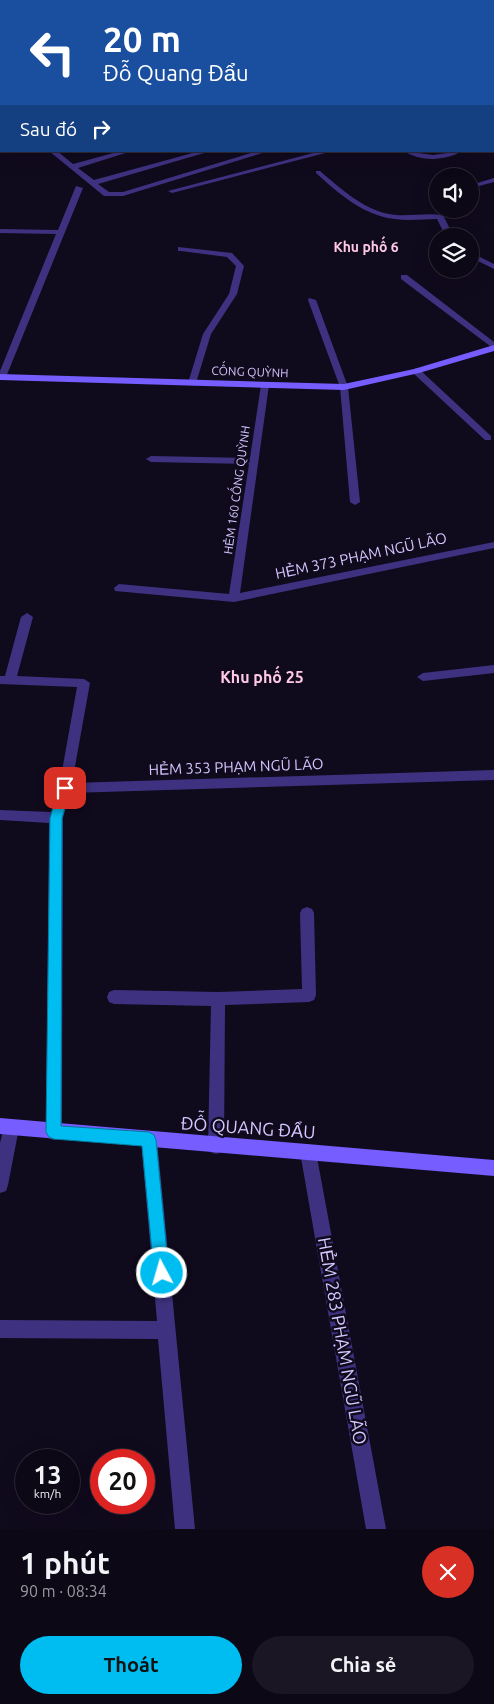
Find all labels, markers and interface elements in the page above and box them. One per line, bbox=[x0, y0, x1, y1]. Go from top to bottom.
text: 20 m bbox=[103, 19, 181, 59]
icon: left bbox=[20, 20, 85, 85]
text: Ðỗ Quang Ðẩu bbox=[103, 60, 249, 85]
icon: right bbox=[87, 115, 115, 143]
text: Sau đó bbox=[20, 118, 77, 140]
map controls bbox=[429, 168, 479, 278]
button: sound bbox=[429, 168, 479, 218]
button: layers bbox=[429, 228, 479, 278]
district label: Khu phố 6 bbox=[333, 236, 399, 255]
street label: CỐNG QUỲNH bbox=[211, 361, 289, 379]
street label: HẺM 160 CỐNG QUỲNH bbox=[218, 424, 252, 555]
street label: HẺM 373 PHẠM NGŨ LÃO bbox=[273, 528, 448, 582]
district label: Khu phố 25 bbox=[220, 665, 304, 686]
street label: HẺM 353 PHẠM NGŨ LÃO bbox=[148, 754, 324, 778]
pin bbox=[44, 767, 86, 809]
icon: arrive bbox=[51, 774, 79, 802]
street label: ÐỖ QUANG ÐẨU bbox=[180, 1107, 317, 1143]
street label: HẺM 283 PHẠM NGŨ LÃO bbox=[315, 1235, 372, 1446]
position arrow bbox=[135, 1246, 187, 1298]
speed limit sign: 20 bbox=[90, 1449, 155, 1514]
text: 13 bbox=[33, 1461, 62, 1489]
text: km/h bbox=[34, 1487, 61, 1500]
text: 1 phút bbox=[20, 1546, 110, 1580]
button: close bbox=[422, 1546, 474, 1598]
text: 90 m · 08:34 bbox=[20, 1582, 107, 1600]
button: Thoát bbox=[20, 1636, 242, 1694]
button: Chia sẻ bbox=[252, 1636, 474, 1694]

